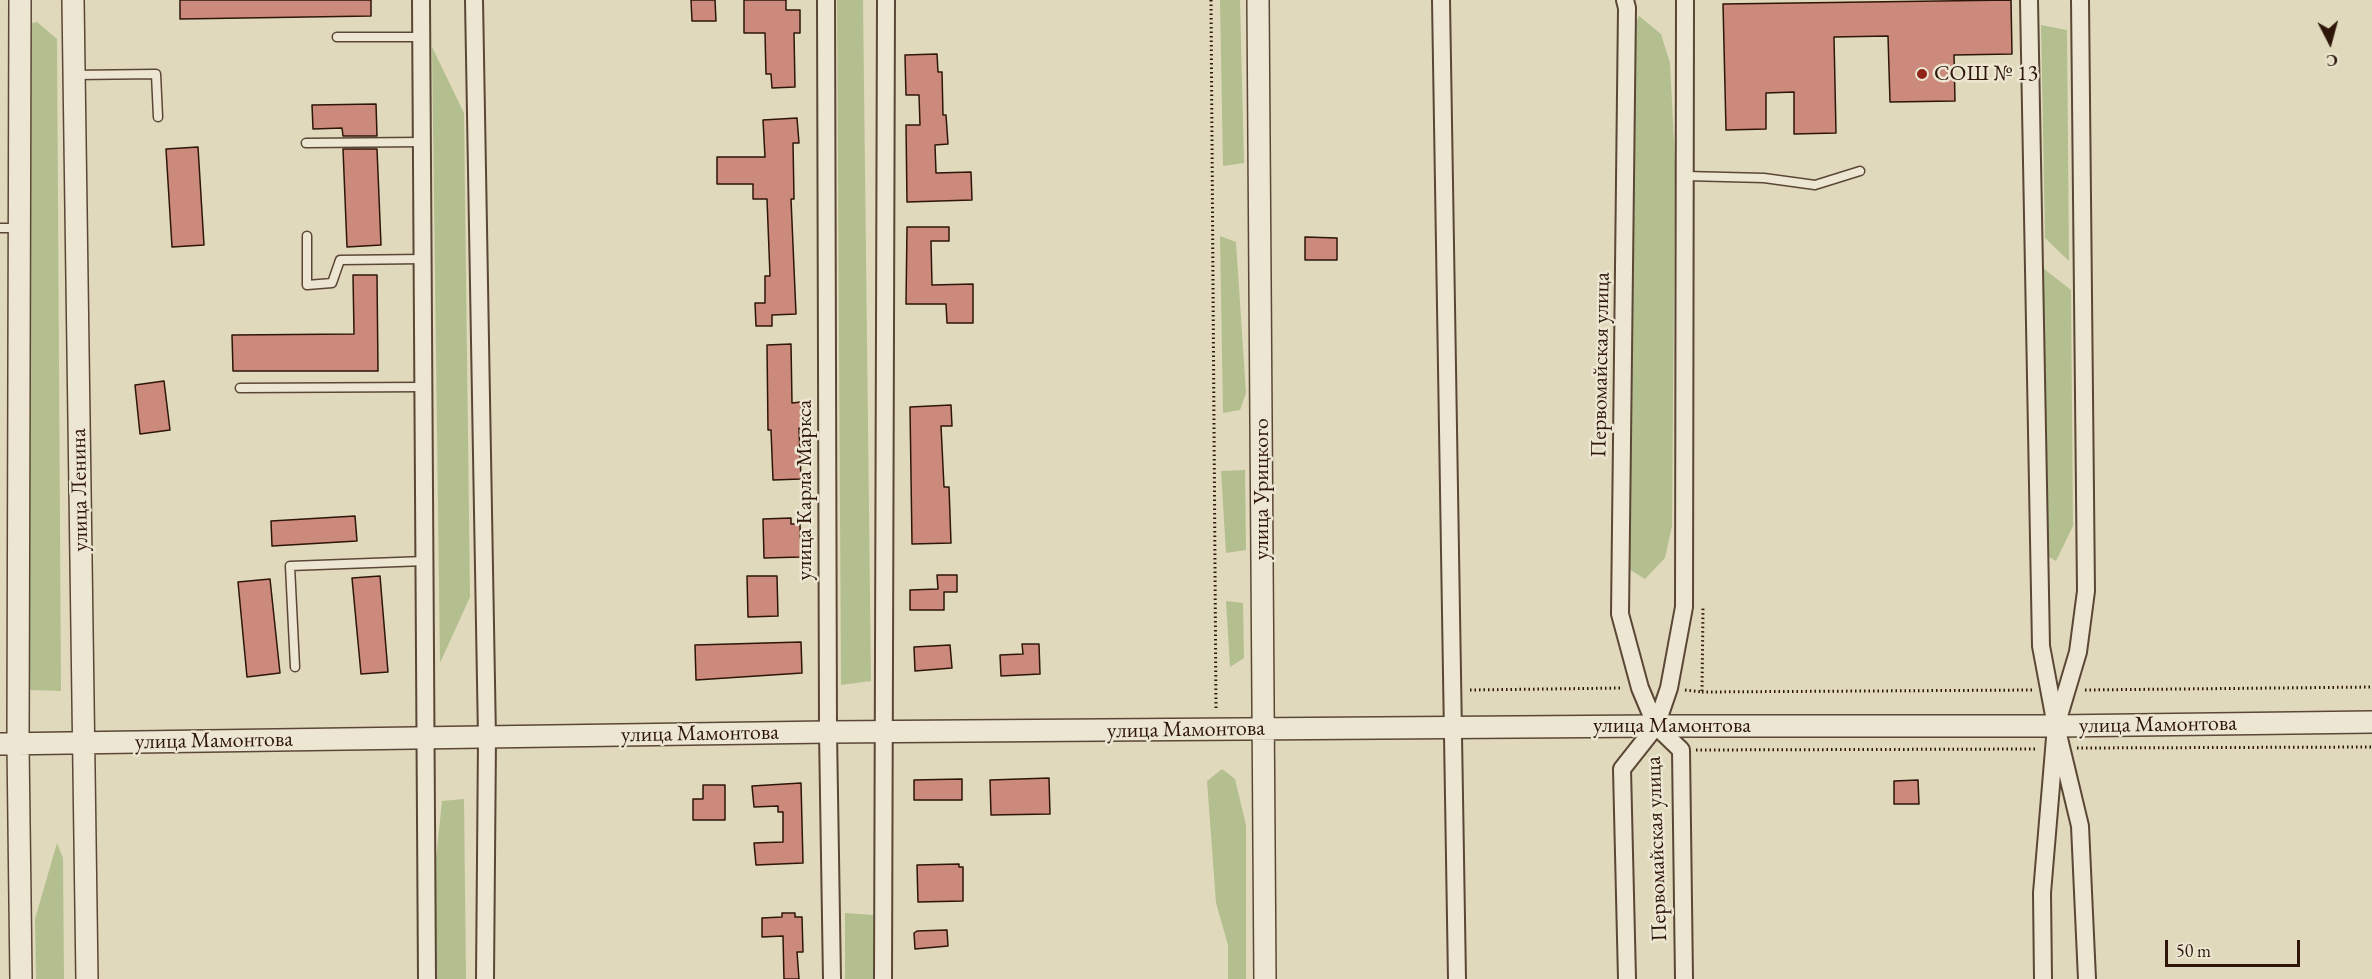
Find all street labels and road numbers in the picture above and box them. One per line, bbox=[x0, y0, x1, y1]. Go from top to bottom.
street label: Первомайская улица bbox=[1586, 272, 1616, 458]
street label: улица Карла Маркса bbox=[792, 400, 818, 580]
street label: улица Урицкого bbox=[1249, 418, 1275, 560]
street label: улица Ленина bbox=[66, 428, 94, 552]
street label: улица Мамонтова bbox=[2079, 710, 2237, 740]
street label: улица Мамонтова bbox=[1593, 713, 1751, 739]
street label: улица Мамонтова bbox=[1107, 715, 1265, 745]
street label: улица Мамонтова bbox=[621, 719, 779, 749]
street label: улица Мамонтова bbox=[135, 726, 293, 756]
street label: Первомайская улица bbox=[1641, 756, 1673, 942]

